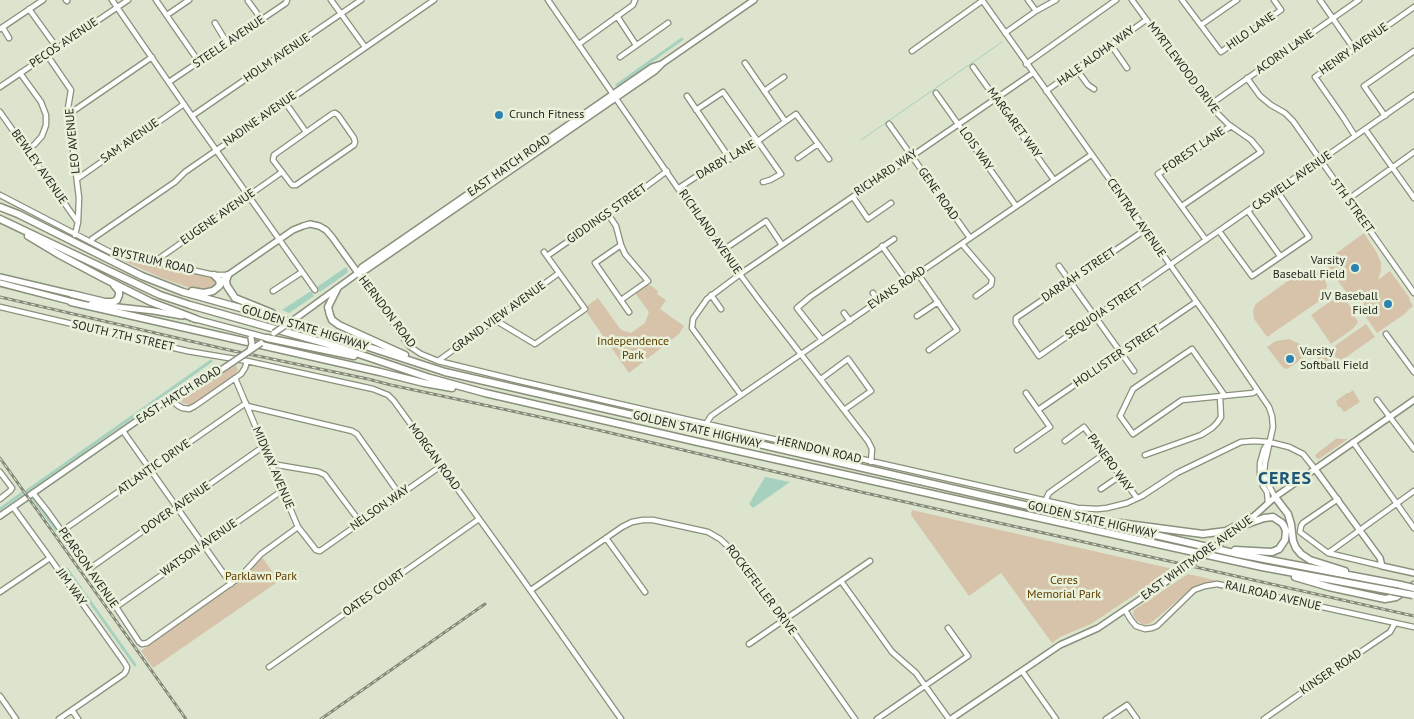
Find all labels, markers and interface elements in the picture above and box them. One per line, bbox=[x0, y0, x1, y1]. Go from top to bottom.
street label: HILO LANE bbox=[1224, 9, 1278, 53]
street label: STEELE AVENUE bbox=[190, 13, 268, 71]
street label: PECOS AVENUE bbox=[27, 15, 101, 71]
street label: MYRTLEWOOD DRIVE bbox=[1144, 19, 1222, 117]
street label: HENRY AVENUE bbox=[1317, 20, 1391, 78]
street label: HALE ALOHA WAY bbox=[1054, 23, 1138, 89]
street label: ACORN LANE bbox=[1253, 27, 1317, 77]
street label: HOLM AVENUE bbox=[241, 30, 313, 86]
street label: MARGARET WAY bbox=[984, 85, 1044, 161]
street label: NADINE AVENUE bbox=[221, 88, 299, 150]
street label: LEO AVENUE bbox=[62, 107, 84, 175]
place label: Crunch Fitness bbox=[509, 108, 584, 122]
marker: Crunch Fitness bbox=[493, 109, 505, 121]
street label: SAM AVENUE bbox=[98, 116, 162, 166]
street label: FOREST LANE bbox=[1160, 124, 1228, 176]
street label: LOIS WAY bbox=[956, 125, 996, 173]
street label: BEWLEY AVENUE bbox=[8, 127, 70, 207]
street label: EAST HATCH ROAD bbox=[465, 132, 553, 200]
street label: DARBY LANE bbox=[694, 137, 758, 183]
street label: RICHARD WAY bbox=[852, 147, 920, 199]
street label: CASWELL AVENUE bbox=[1249, 148, 1335, 214]
street label: GENE ROAD bbox=[915, 165, 961, 223]
street label: CENTRAL AVENUE bbox=[1103, 176, 1169, 260]
street label: 5TH STREET bbox=[1327, 176, 1377, 236]
street label: GIDDINGS STREET bbox=[564, 181, 650, 247]
street label: EUGENE AVENUE bbox=[178, 186, 258, 248]
street label: RICHLAND AVENUE bbox=[675, 187, 745, 277]
street label: BYSTRUM ROAD bbox=[111, 245, 195, 277]
street label: DARRAH STREET bbox=[1039, 245, 1119, 305]
place label: Varsity Baseball Field bbox=[1273, 254, 1345, 282]
marker: Varsity Baseball Field bbox=[1349, 262, 1361, 274]
street label: EVANS ROAD bbox=[865, 263, 929, 313]
street label: HERNDON ROAD bbox=[355, 273, 419, 351]
street label: GRAND VIEW AVENUE bbox=[449, 278, 549, 356]
street label: SEQUOIA STREET bbox=[1062, 280, 1146, 342]
place label: JV Baseball Field bbox=[1321, 290, 1378, 318]
marker: JV Baseball Field bbox=[1382, 298, 1394, 310]
street label: GOLDEN STATE HIGHWAY bbox=[240, 302, 370, 354]
street label: SOUTH 7TH STREET bbox=[70, 317, 176, 355]
street label: HOLLISTER STREET bbox=[1071, 322, 1163, 390]
park label: Independence Park bbox=[597, 335, 669, 363]
place label: Varsity Softball Field bbox=[1300, 345, 1368, 373]
marker: Varsity Softball Field bbox=[1284, 353, 1296, 365]
street label: EAST HATCH ROAD bbox=[134, 363, 224, 427]
street label: GOLDEN STATE HIGHWAY bbox=[631, 408, 763, 452]
street label: MORGAN ROAD bbox=[405, 421, 463, 493]
street label: MIDWAY AVENUE bbox=[249, 425, 297, 511]
street label: PANERO WAY bbox=[1084, 431, 1136, 495]
street label: HERNDON ROAD bbox=[775, 433, 863, 467]
street label: ATLANTIC DRIVE bbox=[115, 436, 193, 498]
district label: CERES bbox=[1257, 468, 1313, 490]
street label: DOVER AVENUE bbox=[139, 479, 213, 537]
street label: NELSON WAY bbox=[348, 482, 412, 534]
street label: GOLDEN STATE HIGHWAY bbox=[1026, 498, 1158, 542]
street label: EAST WHITMORE AVENUE bbox=[1138, 513, 1256, 603]
street label: WATSON AVENUE bbox=[158, 516, 240, 580]
street label: PEARSON AVENUE bbox=[55, 525, 121, 611]
street label: ROCKEFELLER DRIVE bbox=[722, 542, 800, 638]
street label: JIM WAY bbox=[53, 566, 89, 608]
street label: OATES COURT bbox=[340, 566, 408, 620]
park label: Parklawn Park bbox=[225, 570, 297, 584]
park label: Ceres Memorial Park bbox=[1027, 574, 1101, 602]
street label: RAILROAD AVENUE bbox=[1224, 578, 1322, 614]
street label: KINSER ROAD bbox=[1297, 646, 1365, 698]

